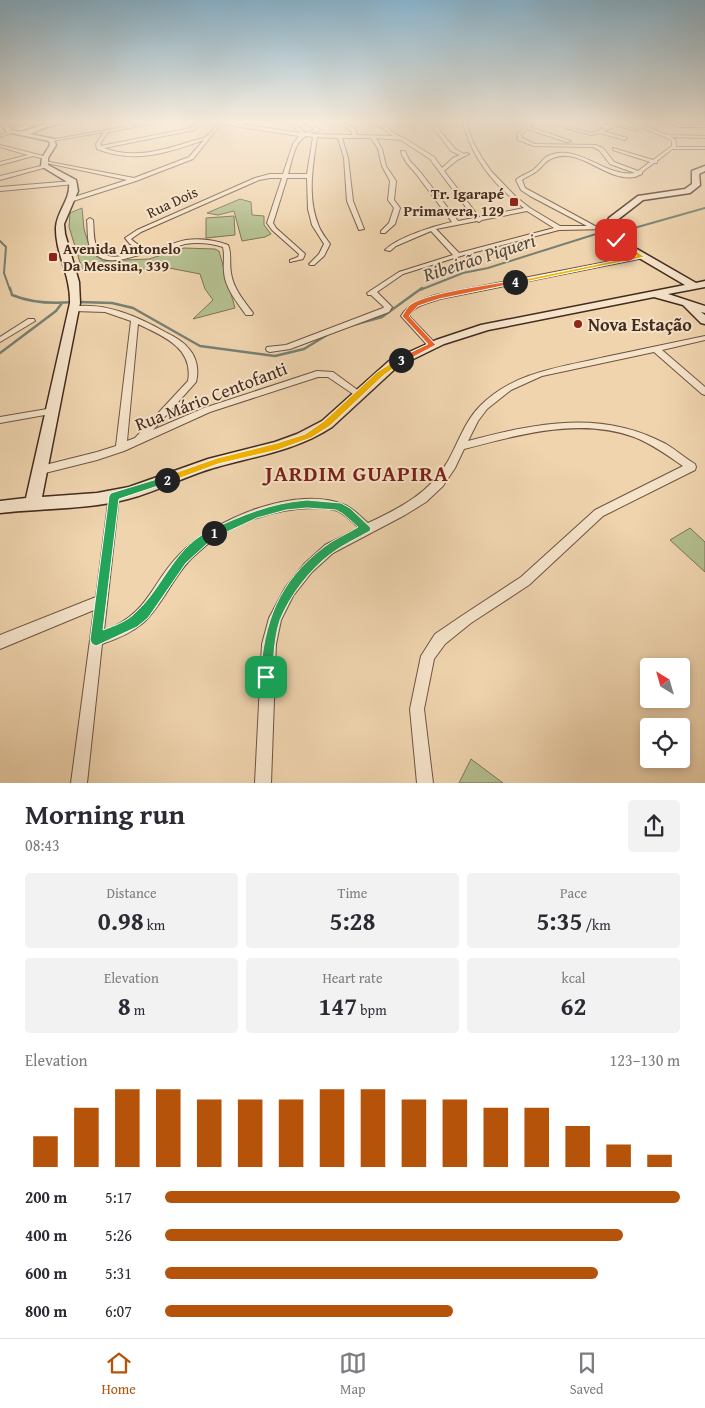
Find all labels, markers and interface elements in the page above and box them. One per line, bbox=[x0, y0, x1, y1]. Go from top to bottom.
street label: Rua Dois bbox=[143, 181, 201, 223]
place label: Tr. Igarapé Primavera, 129 bbox=[403, 183, 504, 221]
marker: Tr. Igarapé Primavera, 129 bbox=[508, 196, 520, 208]
pin bbox=[595, 219, 637, 261]
water label: Ribeirão Piqueri bbox=[418, 226, 539, 289]
icon: check bbox=[602, 226, 630, 254]
place label: Avenida Antonelo Da Messina, 339 bbox=[63, 238, 181, 276]
marker: Avenida Antonelo Da Messina, 339 bbox=[47, 251, 59, 263]
pin: 4 bbox=[502, 270, 528, 294]
text: 4 bbox=[512, 272, 519, 292]
place label: Nova Estação bbox=[588, 311, 692, 338]
marker: Nova Estação bbox=[572, 318, 584, 330]
pin: 3 bbox=[388, 348, 414, 372]
text: 3 bbox=[398, 350, 405, 370]
street label: Rua Mário Centofanti bbox=[131, 355, 291, 437]
district label: JARDIM GUAPIRA bbox=[261, 457, 449, 489]
pin: 2 bbox=[154, 468, 180, 492]
text: 2 bbox=[164, 470, 171, 490]
pin: 1 bbox=[202, 520, 226, 546]
text: 1 bbox=[211, 523, 218, 543]
pin bbox=[245, 656, 287, 698]
north arrow bbox=[640, 658, 690, 708]
map controls bbox=[640, 658, 690, 768]
icon: arrive bbox=[252, 663, 280, 691]
button: locate bbox=[640, 718, 690, 768]
text: Morning run bbox=[25, 793, 185, 834]
button: share bbox=[628, 800, 680, 852]
text: 08:43 bbox=[25, 833, 60, 857]
text: Distance bbox=[106, 883, 157, 903]
text: Time bbox=[338, 883, 367, 903]
text: Pace bbox=[560, 883, 587, 903]
text: 0.98 bbox=[98, 903, 144, 939]
text: 5:28 bbox=[330, 903, 375, 939]
text: 5:35 bbox=[536, 903, 582, 939]
text: km bbox=[144, 915, 165, 935]
text: /km bbox=[582, 915, 611, 935]
text: Elevation bbox=[104, 968, 159, 988]
text: Heart rate bbox=[322, 968, 383, 988]
text: kcal bbox=[562, 968, 585, 988]
text: 8 bbox=[118, 988, 131, 1024]
text: 147 bbox=[318, 988, 357, 1024]
text: 62 bbox=[561, 988, 586, 1024]
text: m bbox=[131, 1000, 145, 1020]
text: bpm bbox=[357, 1000, 387, 1020]
text: Elevation bbox=[25, 1048, 88, 1072]
text: 123–130 m bbox=[610, 1048, 680, 1072]
text: 200 m bbox=[25, 1185, 67, 1209]
text: 5:17 bbox=[105, 1185, 132, 1209]
text: 400 m bbox=[25, 1223, 67, 1247]
text: 5:26 bbox=[105, 1223, 132, 1247]
text: 600 m bbox=[25, 1261, 67, 1285]
text: 5:31 bbox=[105, 1261, 132, 1285]
text: 800 m bbox=[25, 1299, 67, 1323]
text: 6:07 bbox=[105, 1299, 132, 1323]
tab: Home bbox=[101, 1349, 136, 1399]
tab: Map bbox=[339, 1349, 367, 1399]
tab: Saved bbox=[570, 1349, 604, 1399]

